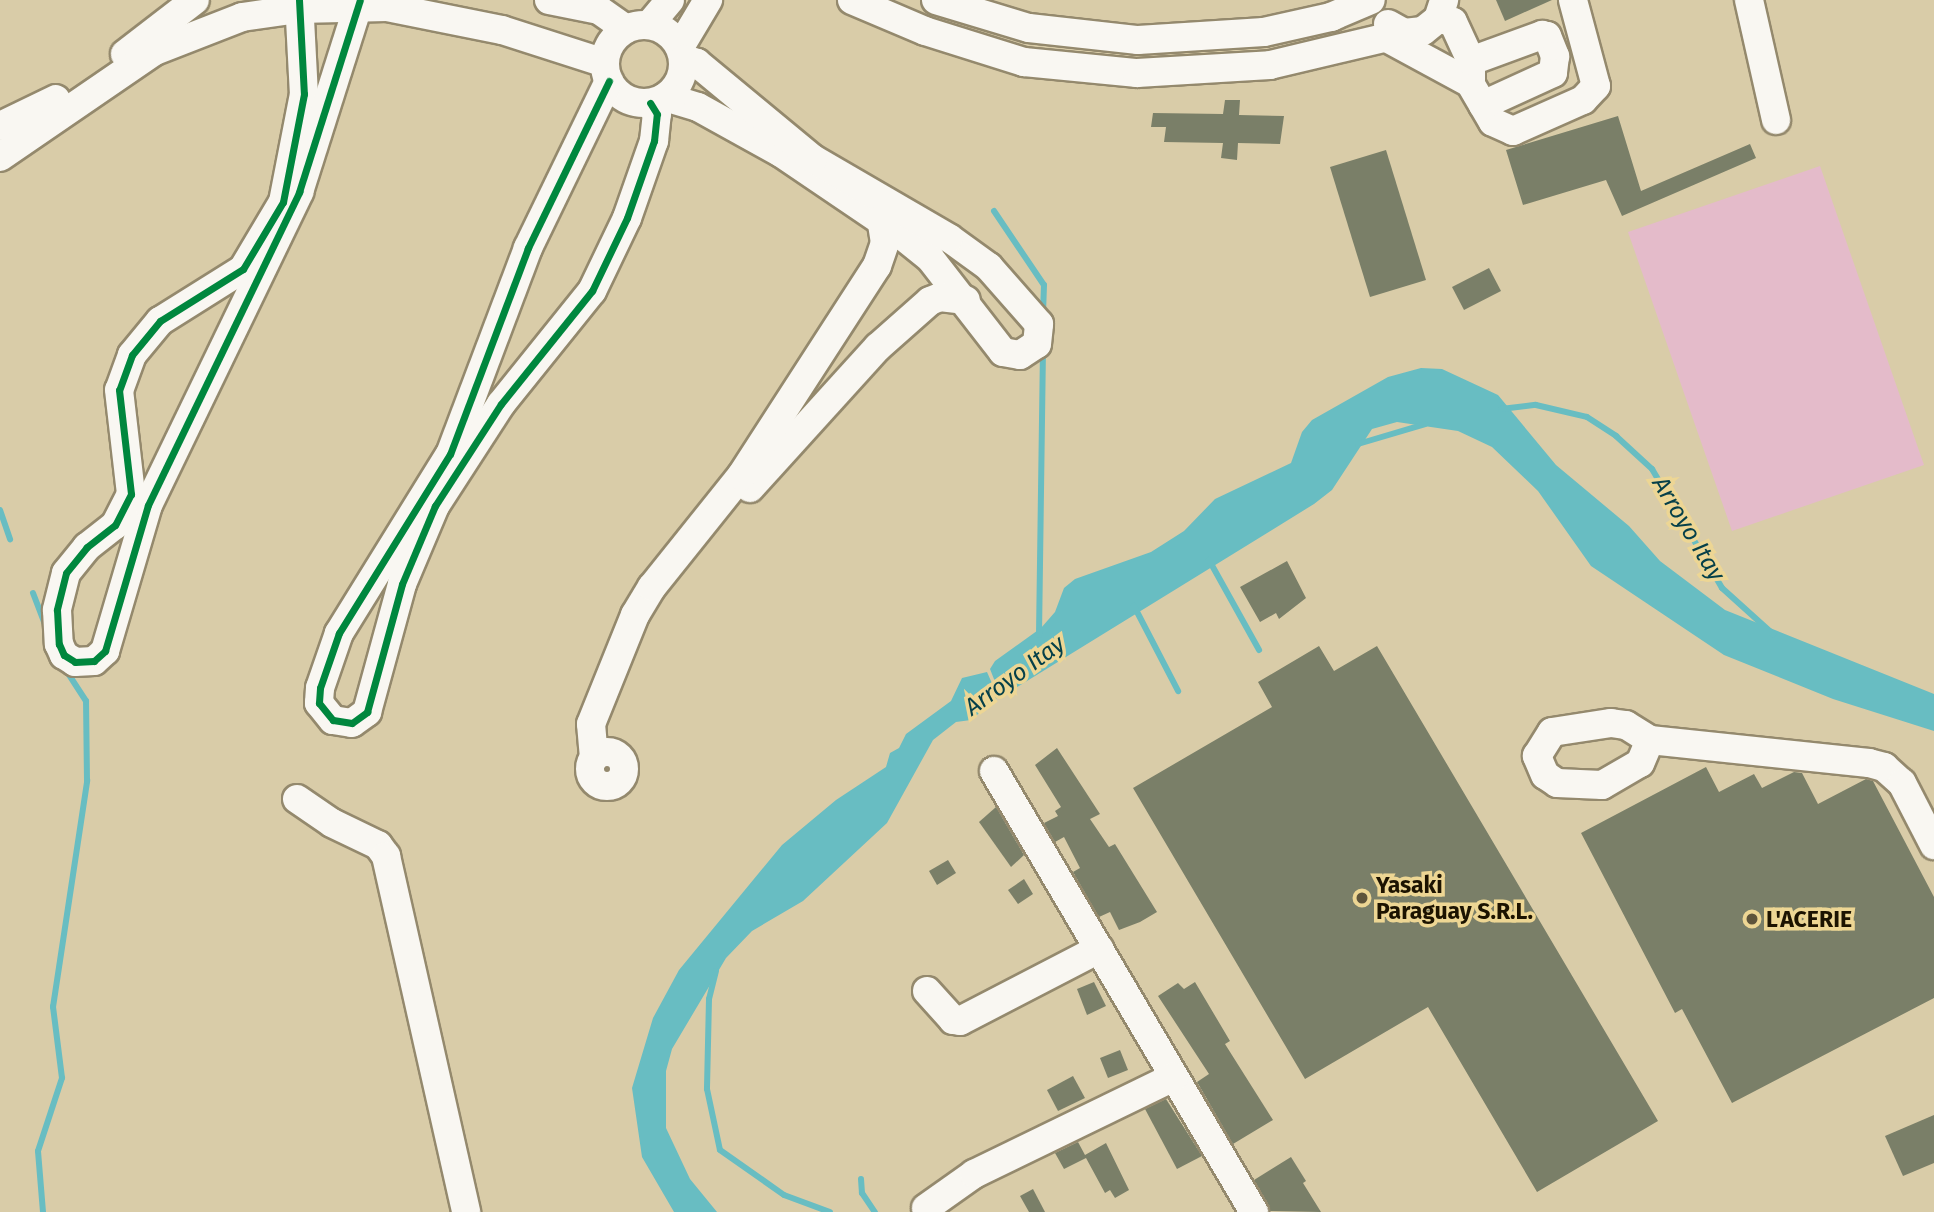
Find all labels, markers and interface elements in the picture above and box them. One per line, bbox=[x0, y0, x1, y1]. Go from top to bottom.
water label: Arroyo Itay bbox=[1646, 472, 1730, 586]
water label: Arroyo Itay bbox=[959, 630, 1071, 722]
place label: Yasaki Paraguay S.R.L. bbox=[1376, 871, 1533, 925]
marker: Yasaki Paraguay S.R.L. bbox=[1354, 890, 1370, 906]
place label: L'ACERIE bbox=[1766, 905, 1852, 933]
marker: L'ACERIE bbox=[1744, 911, 1760, 927]

